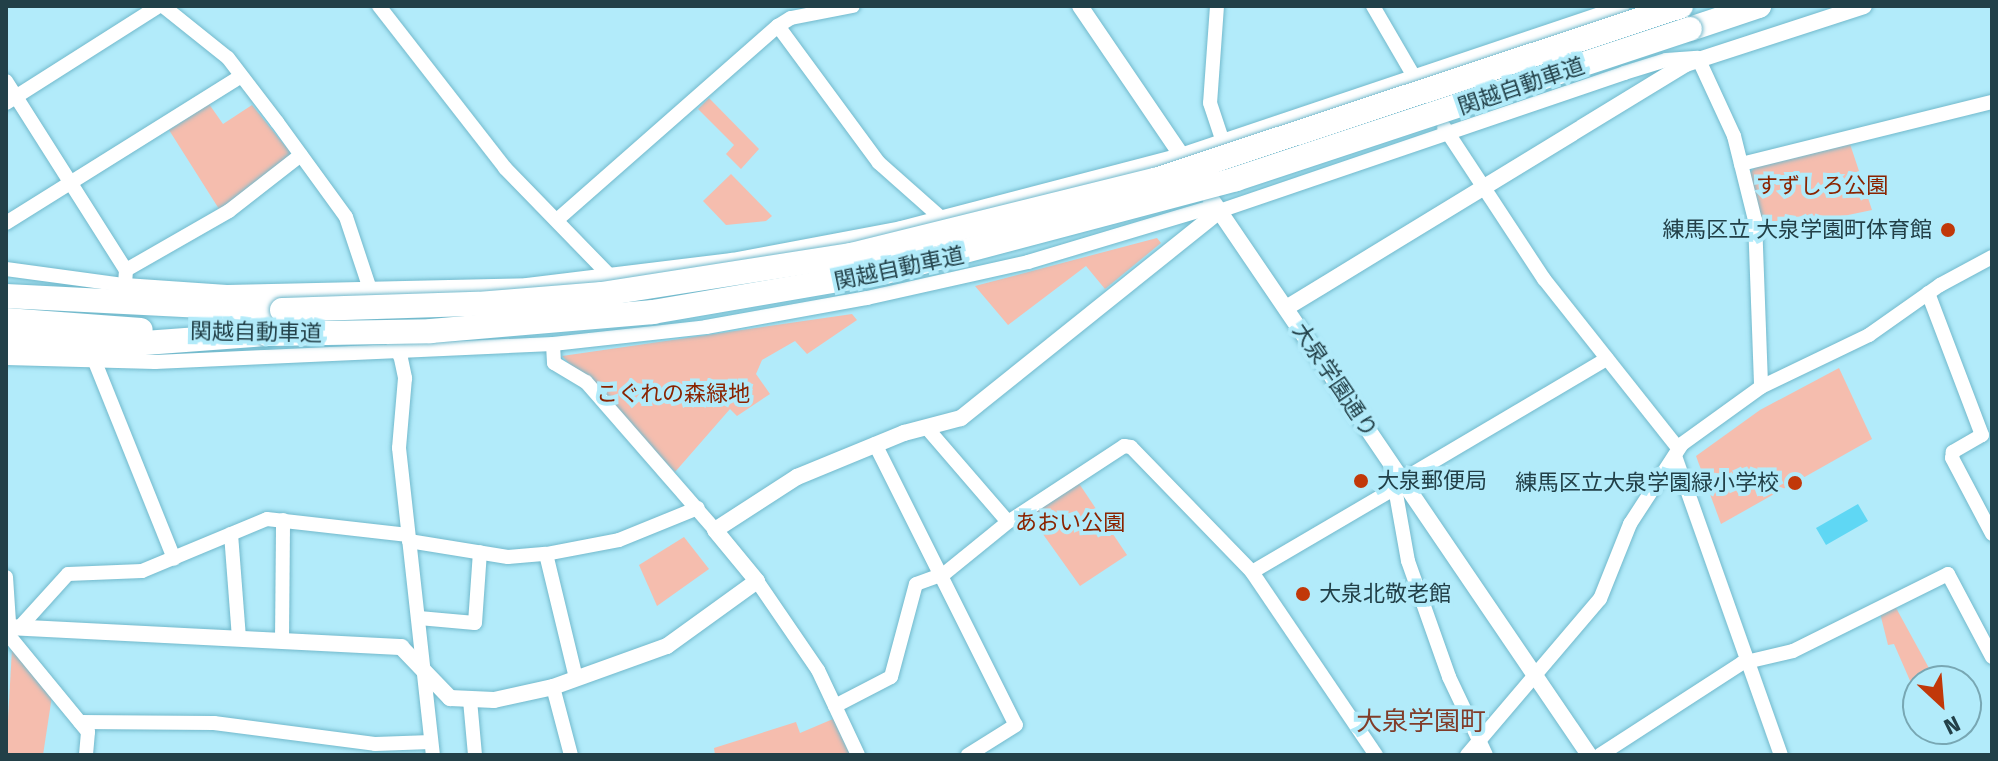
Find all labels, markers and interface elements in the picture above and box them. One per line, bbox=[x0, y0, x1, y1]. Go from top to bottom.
street label: 関越自動車道 bbox=[1454, 52, 1588, 120]
park label: すずしろ公園 bbox=[1756, 173, 1888, 199]
place label: 練馬区立 大泉学園町体育館 bbox=[1662, 217, 1932, 243]
marker: 練馬区立 大泉学園町体育館 bbox=[1939, 221, 1957, 239]
street label: 関越自動車道 bbox=[832, 241, 966, 295]
street label: 関越自動車道 bbox=[190, 318, 322, 346]
street label: 大泉学園通り bbox=[1287, 318, 1383, 442]
park label: こぐれの森緑地 bbox=[596, 381, 750, 407]
place label: 大泉郵便局 bbox=[1377, 468, 1487, 494]
place label: 練馬区立大泉学園緑小学校 bbox=[1515, 470, 1779, 496]
marker: 大泉郵便局 bbox=[1352, 472, 1370, 490]
marker: 練馬区立大泉学園緑小学校 bbox=[1786, 474, 1804, 492]
park label: あおい公園 bbox=[1015, 510, 1125, 536]
place label: 大泉北敬老館 bbox=[1319, 581, 1451, 607]
marker: 大泉北敬老館 bbox=[1294, 585, 1312, 603]
north arrow bbox=[1902, 665, 1982, 745]
district label: 大泉学園町 bbox=[1356, 706, 1486, 738]
text: N bbox=[1939, 710, 1964, 741]

